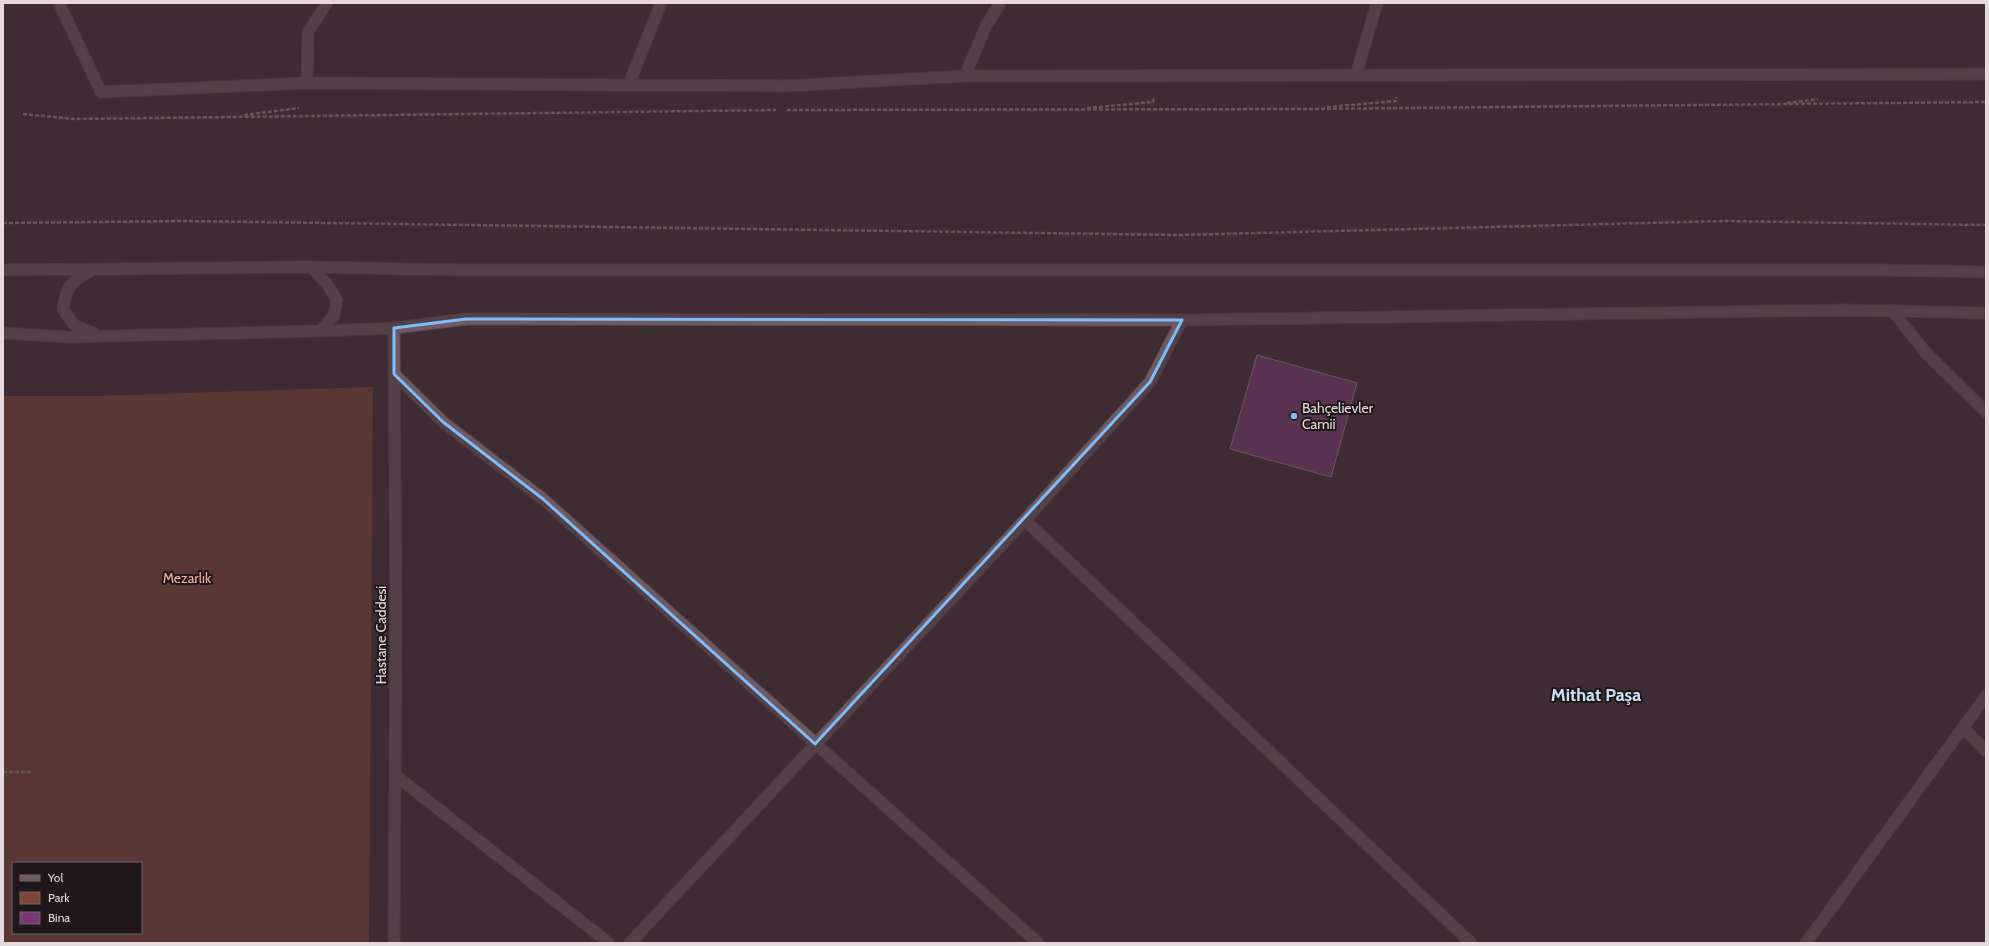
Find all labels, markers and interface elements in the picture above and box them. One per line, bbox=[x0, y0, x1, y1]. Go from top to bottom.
place label: Bahçelievler Camii bbox=[1302, 399, 1374, 433]
marker: Bahçelievler Camii bbox=[1289, 411, 1299, 421]
park label: Mezarlık bbox=[163, 569, 212, 587]
street label: Hastane Caddesi bbox=[372, 586, 390, 684]
district label: Mithat Paşa bbox=[1551, 684, 1641, 706]
legend bbox=[12, 862, 142, 934]
text: Yol bbox=[47, 870, 63, 885]
text: Park bbox=[48, 890, 70, 905]
text: Bina bbox=[48, 910, 70, 925]

